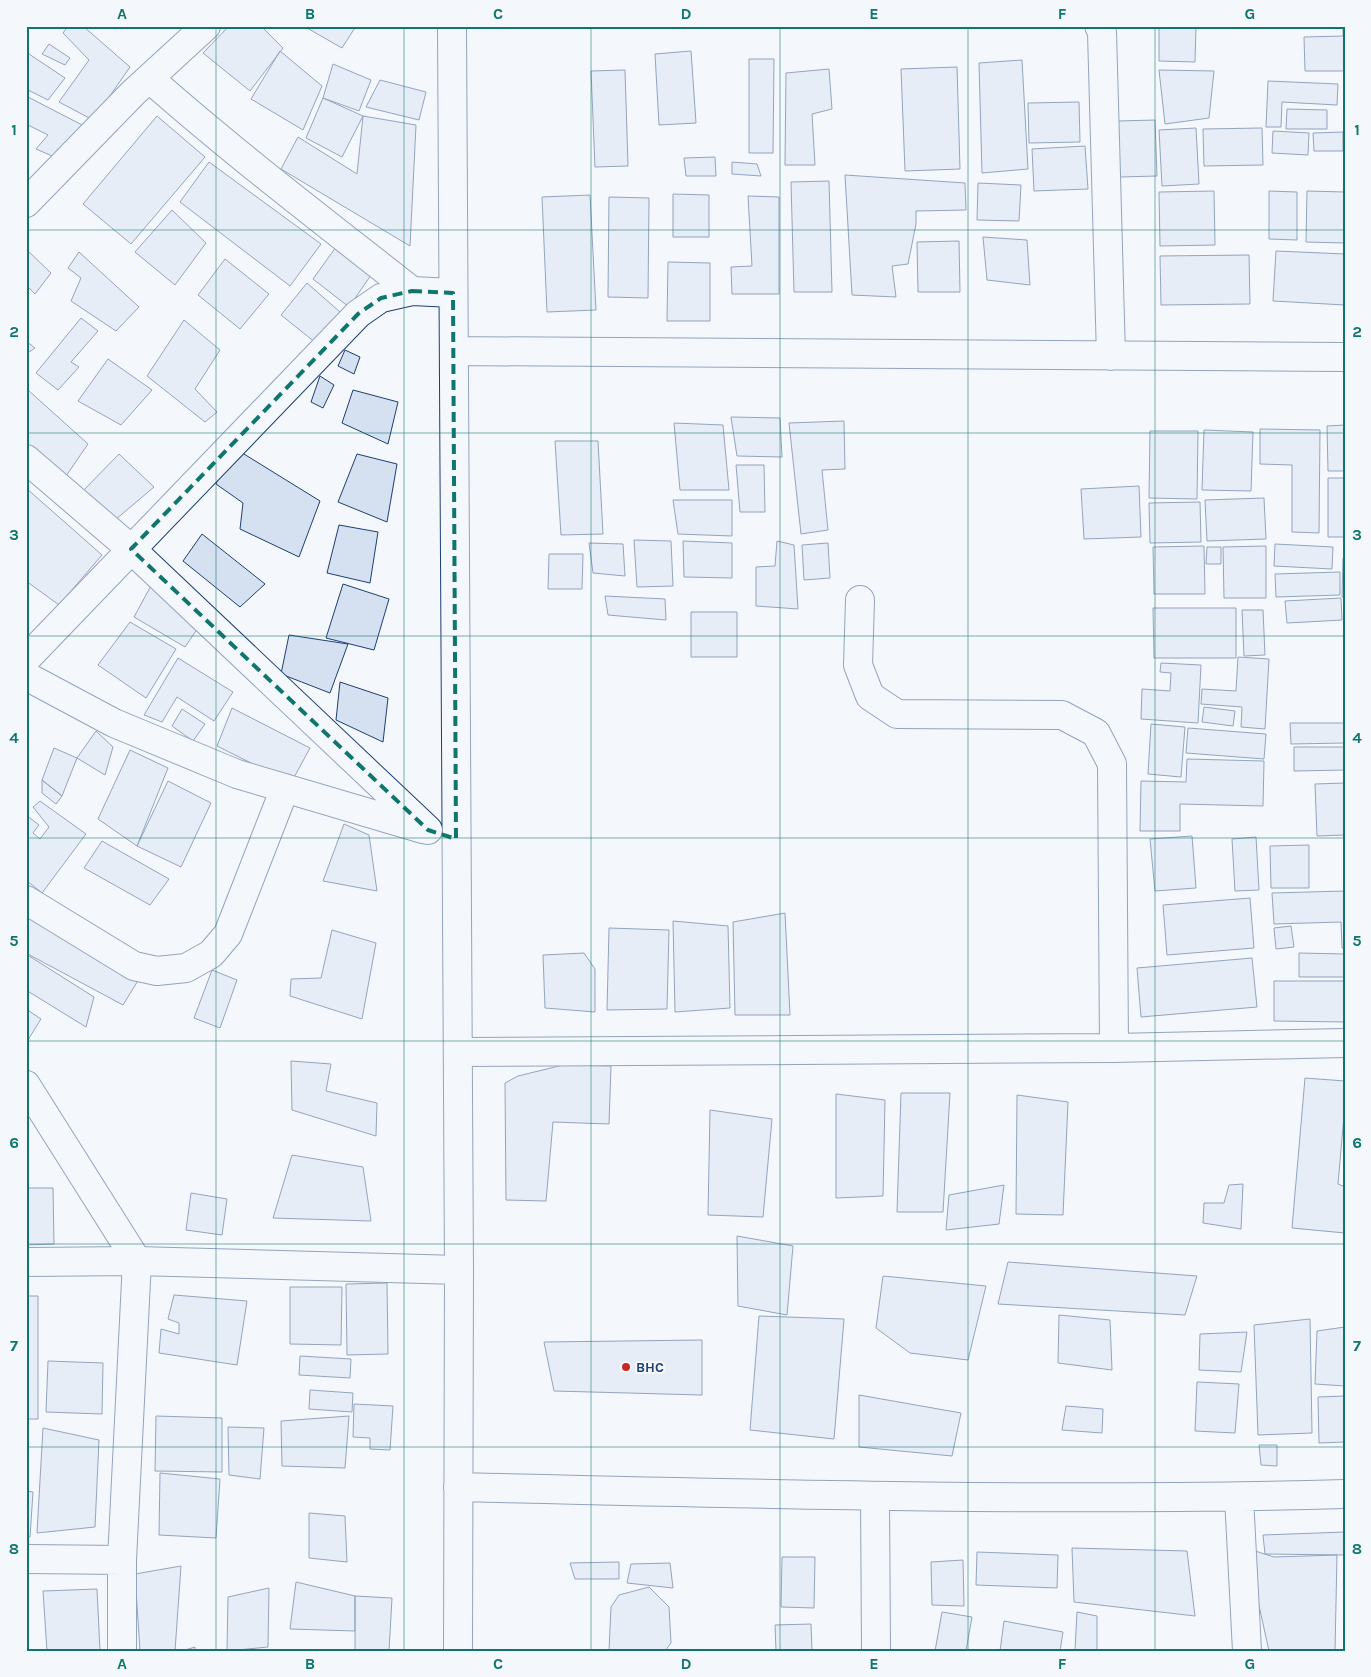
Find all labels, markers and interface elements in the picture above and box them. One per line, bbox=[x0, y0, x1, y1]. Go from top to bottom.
text: A bbox=[117, 4, 127, 23]
text: B bbox=[305, 4, 315, 23]
text: C bbox=[493, 4, 503, 23]
text: D bbox=[681, 4, 692, 23]
text: E bbox=[869, 4, 879, 23]
text: F bbox=[1058, 4, 1067, 23]
text: G bbox=[1245, 4, 1255, 23]
text: 1 bbox=[11, 120, 17, 139]
text: 1 bbox=[1354, 120, 1360, 139]
text: 2 bbox=[9, 322, 19, 341]
text: 2 bbox=[1352, 322, 1362, 341]
text: 3 bbox=[9, 525, 19, 544]
text: 3 bbox=[1352, 525, 1362, 544]
text: 4 bbox=[9, 728, 19, 747]
text: 4 bbox=[1352, 728, 1362, 747]
text: 5 bbox=[9, 931, 19, 950]
text: 5 bbox=[1352, 931, 1362, 950]
text: 6 bbox=[9, 1133, 19, 1152]
text: 6 bbox=[1352, 1133, 1362, 1152]
text: 7 bbox=[10, 1336, 18, 1355]
text: 7 bbox=[1353, 1336, 1361, 1355]
place label: BHC bbox=[636, 1359, 664, 1376]
marker: BHC bbox=[620, 1361, 632, 1373]
text: 8 bbox=[9, 1539, 19, 1558]
text: 8 bbox=[1352, 1539, 1362, 1558]
text: A bbox=[117, 1654, 127, 1673]
text: B bbox=[305, 1654, 315, 1673]
text: C bbox=[493, 1654, 503, 1673]
text: D bbox=[681, 1654, 692, 1673]
text: E bbox=[869, 1654, 879, 1673]
text: F bbox=[1058, 1654, 1067, 1673]
text: G bbox=[1245, 1654, 1255, 1673]

